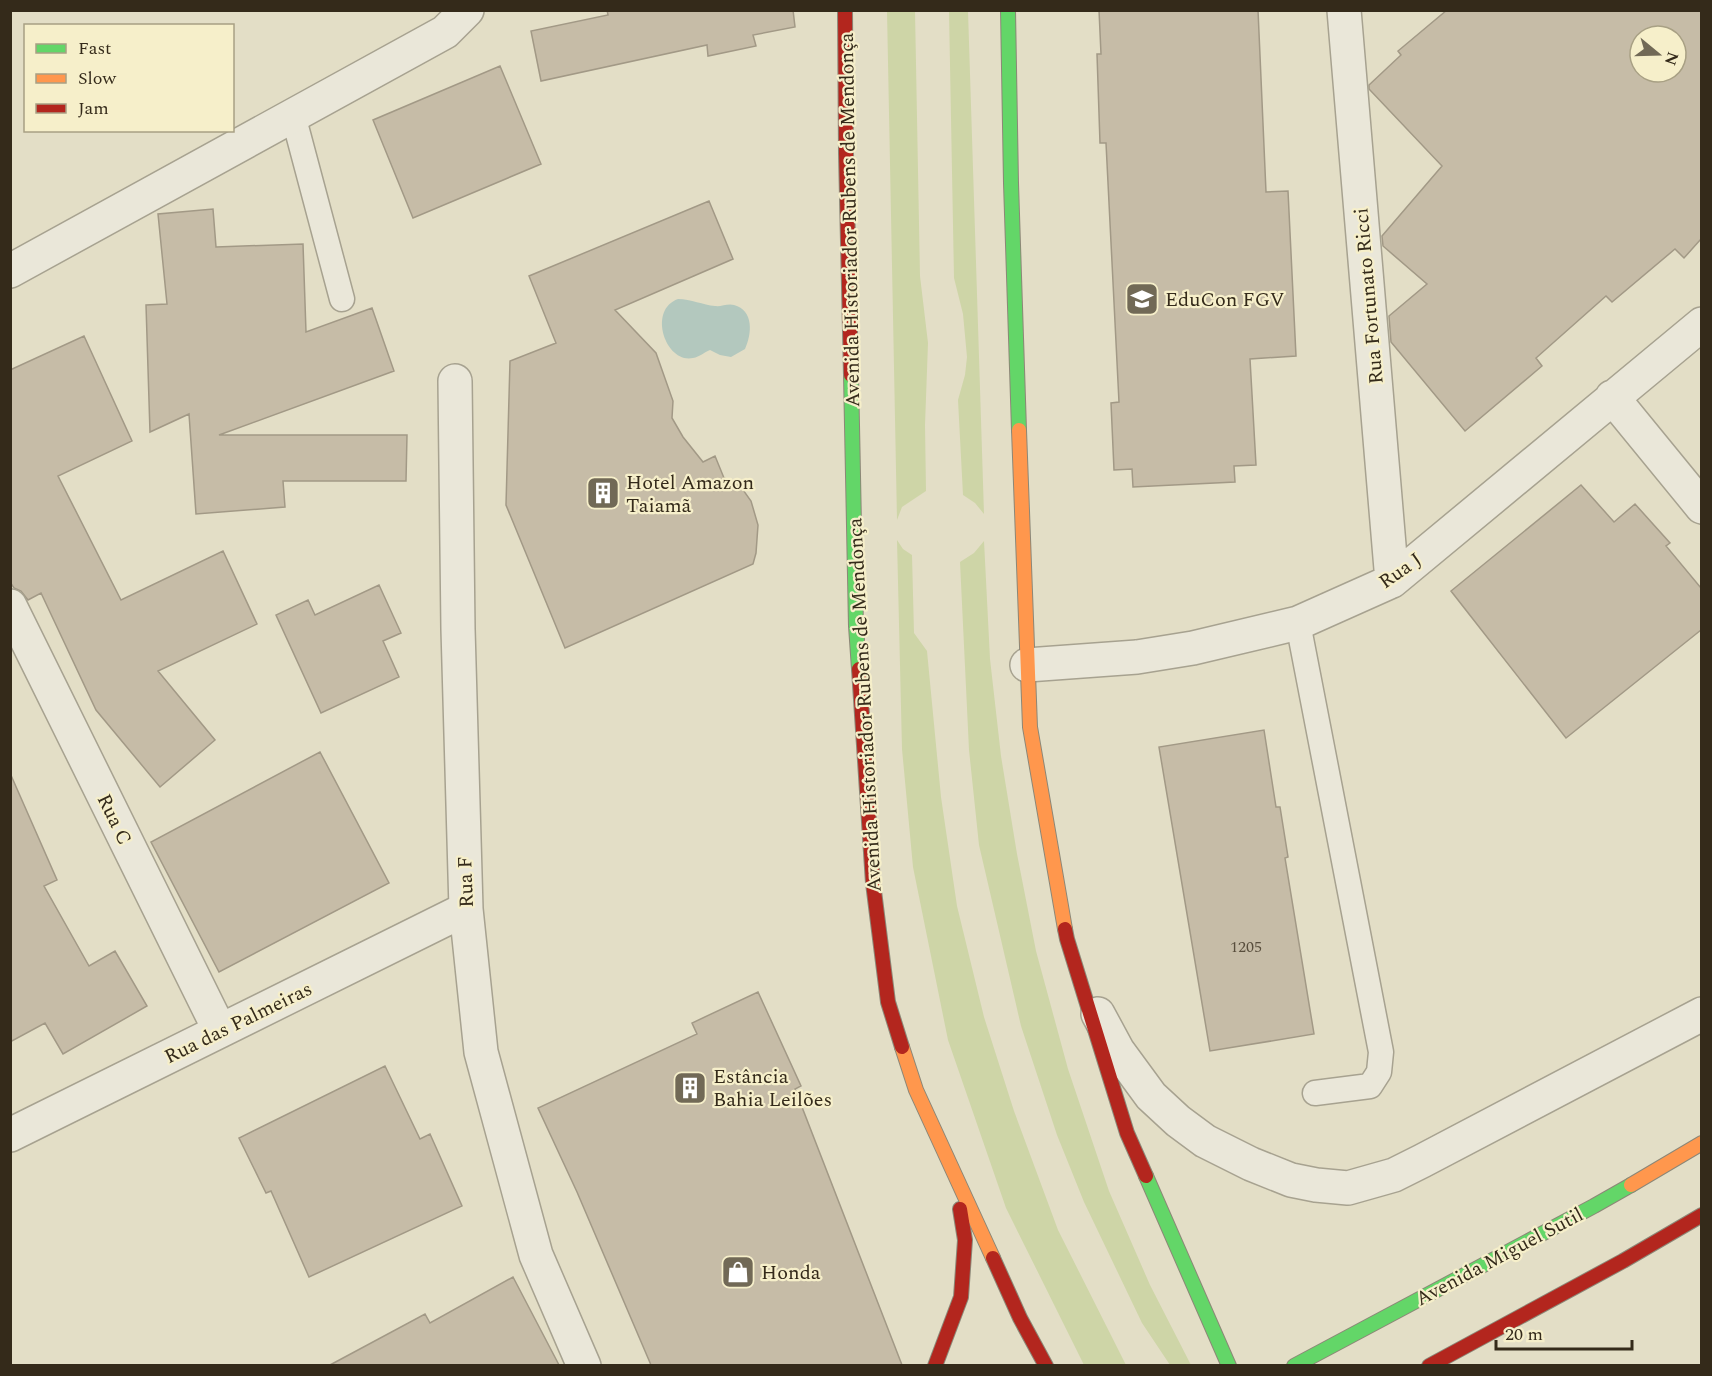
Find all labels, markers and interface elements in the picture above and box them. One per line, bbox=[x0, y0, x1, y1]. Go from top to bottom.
legend bbox=[24, 24, 234, 132]
north arrow bbox=[1628, 24, 1688, 84]
street label: Avenida Historiador Rubens de Mendonça bbox=[832, 32, 868, 408]
text: Fast bbox=[78, 35, 111, 62]
text: N bbox=[1658, 48, 1685, 69]
text: Slow bbox=[78, 65, 117, 92]
text: Jam bbox=[78, 95, 109, 122]
street label: Rua Fortunato Ricci bbox=[1346, 206, 1392, 385]
school or university icon: EduCon FGV bbox=[1124, 281, 1160, 317]
place label: EduCon FGV bbox=[1165, 285, 1285, 315]
place label: Hotel Amazon Taiamã bbox=[626, 468, 754, 521]
building icon: Hotel Amazon Taiamã bbox=[585, 475, 621, 511]
street label: Avenida Historiador Rubens de Mendonça bbox=[840, 517, 890, 893]
street label: Rua J bbox=[1373, 545, 1428, 597]
street label: Rua C bbox=[89, 789, 139, 850]
street label: Rua F bbox=[450, 856, 482, 908]
house number: 1205 bbox=[1230, 935, 1262, 959]
street label: Rua das Palmeiras bbox=[159, 974, 318, 1072]
place label: Estância Bahia Leilões bbox=[713, 1062, 832, 1115]
building icon: Estância Bahia Leilões bbox=[672, 1070, 708, 1106]
street label: Avenida Miguel Sutil bbox=[1410, 1200, 1589, 1314]
shop icon: Honda bbox=[720, 1254, 756, 1290]
place label: Honda bbox=[761, 1258, 821, 1288]
scale bar bbox=[1496, 1313, 1632, 1351]
text: 20 m bbox=[1505, 1321, 1543, 1348]

